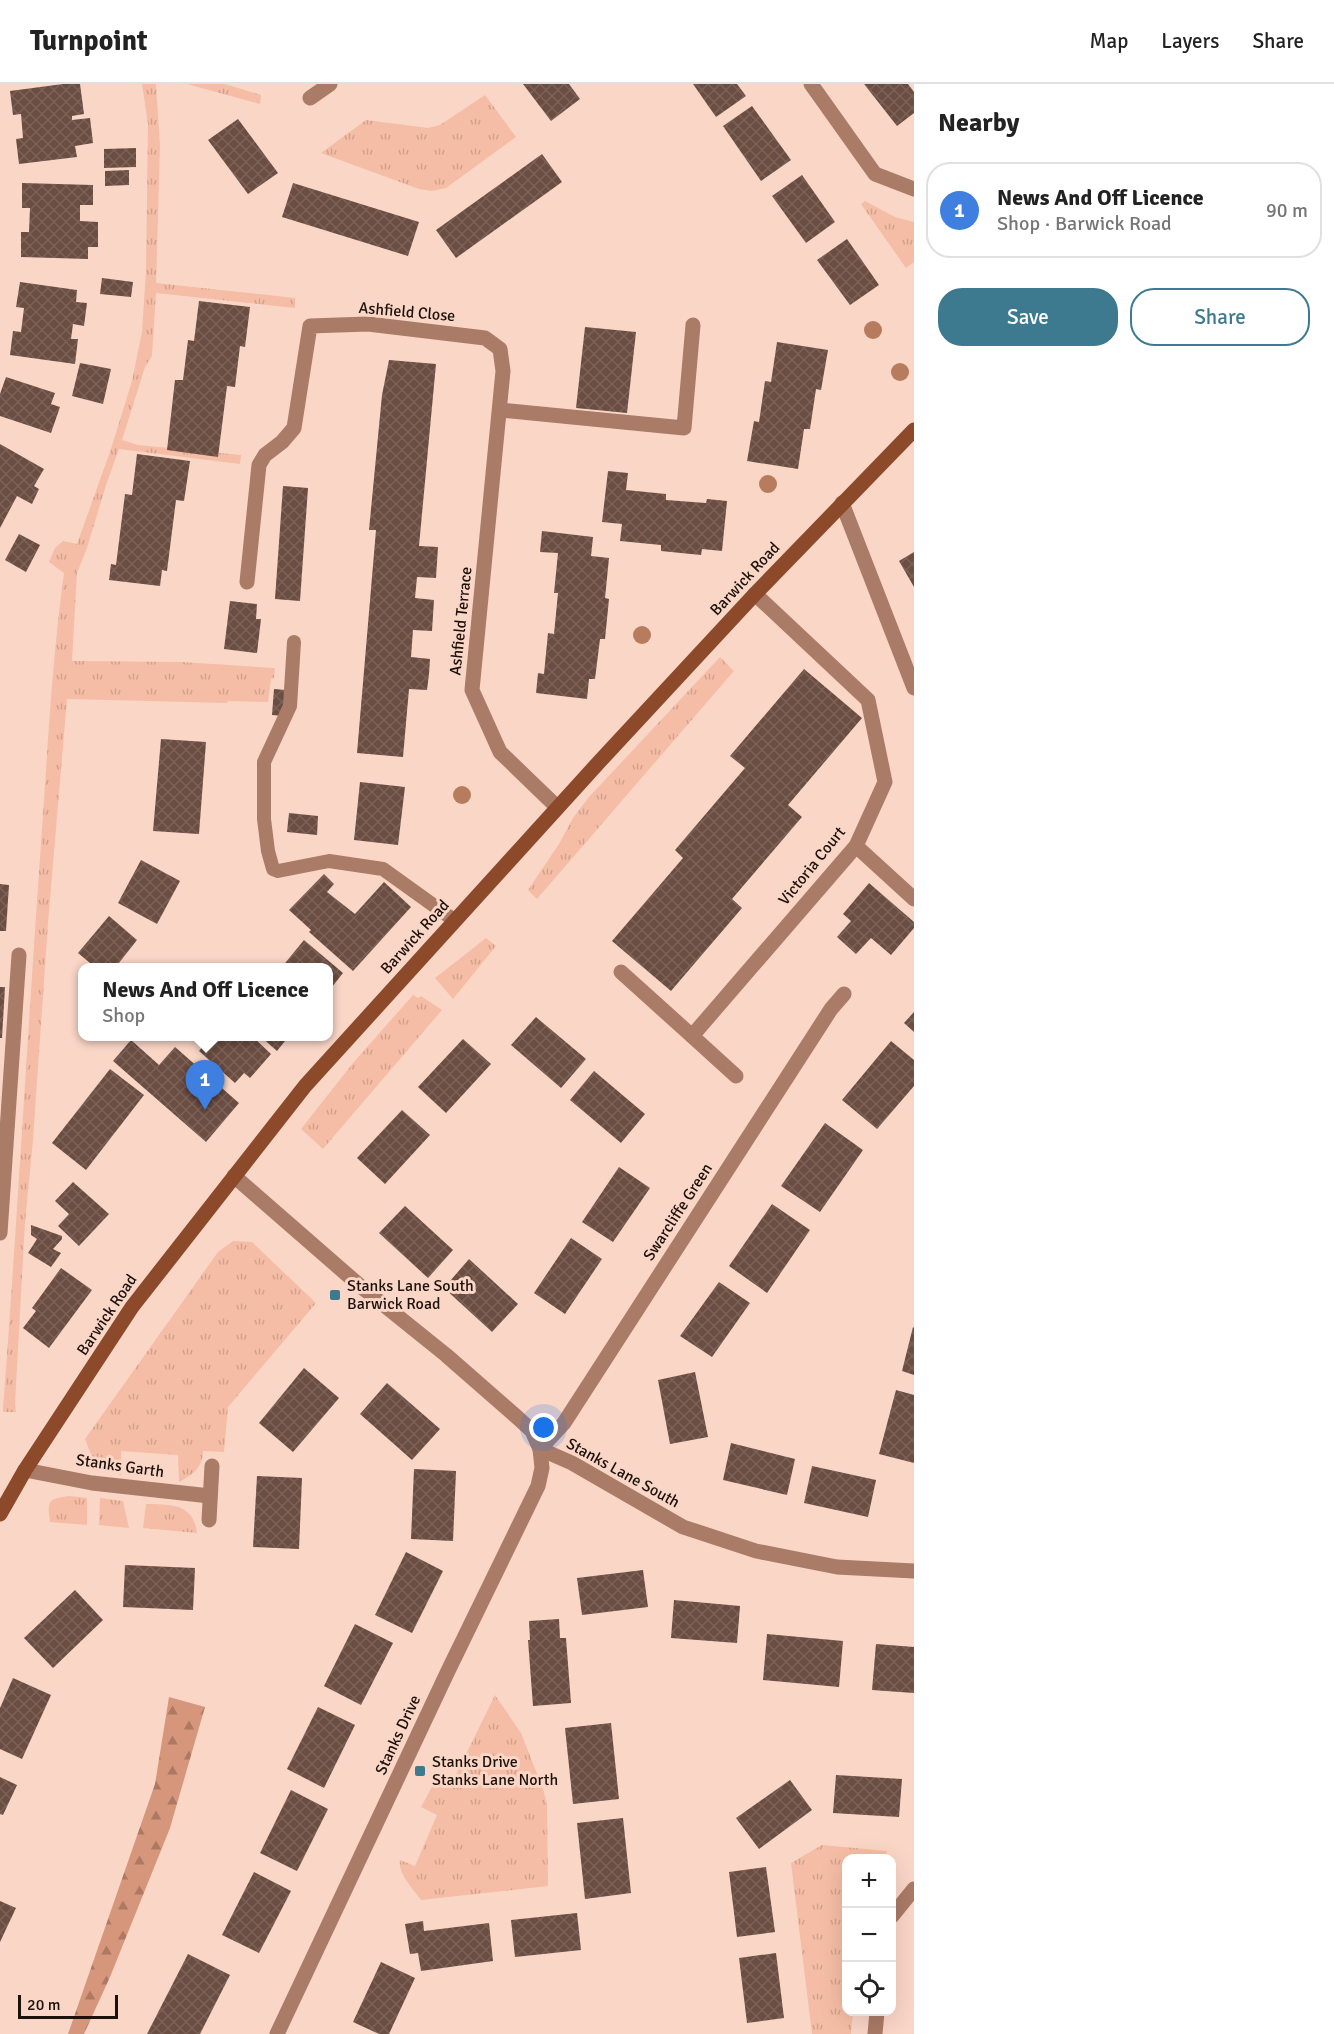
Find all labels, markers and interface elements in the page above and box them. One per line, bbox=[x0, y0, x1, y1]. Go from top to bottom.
text: Turnpoint bbox=[30, 24, 147, 58]
text: Map bbox=[1090, 28, 1128, 54]
text: Layers bbox=[1161, 28, 1219, 54]
text: Share bbox=[1252, 28, 1304, 54]
text: Nearby bbox=[938, 107, 1019, 139]
text: News And Off Licence bbox=[997, 184, 1204, 211]
text: 1 bbox=[954, 198, 965, 223]
text: 90 m bbox=[1266, 198, 1308, 223]
text: Shop · Barwick Road bbox=[997, 211, 1172, 236]
button: Save bbox=[938, 288, 1118, 346]
button: Share bbox=[1130, 288, 1310, 346]
street label: Ashfield Close bbox=[358, 298, 456, 326]
street label: Barwick Road bbox=[706, 538, 784, 620]
street label: Ashfield Terrace bbox=[445, 566, 477, 676]
street label: Victoria Court bbox=[774, 822, 850, 909]
street label: Barwick Road bbox=[376, 896, 454, 978]
popup bbox=[78, 963, 333, 1041]
text: News And Off Licence bbox=[102, 976, 309, 1003]
text: Shop bbox=[102, 1003, 145, 1028]
pin: 1 bbox=[186, 1060, 224, 1110]
street label: Swarcliffe Green bbox=[639, 1159, 717, 1265]
street label: Barwick Road bbox=[73, 1271, 141, 1359]
place label: Stanks Lane South Barwick Road bbox=[347, 1276, 474, 1314]
marker: Stanks Lane South Barwick Road bbox=[328, 1288, 342, 1302]
your location bbox=[529, 1413, 558, 1442]
street label: Stanks Lane South bbox=[563, 1434, 683, 1512]
street label: Stanks Garth bbox=[75, 1450, 165, 1482]
street label: Stanks Drive bbox=[371, 1692, 425, 1778]
place label: Stanks Drive Stanks Lane North bbox=[432, 1752, 558, 1790]
marker: Stanks Drive Stanks Lane North bbox=[413, 1764, 427, 1778]
map controls bbox=[842, 1854, 896, 2016]
button: + bbox=[842, 1854, 896, 1908]
button: − bbox=[842, 1908, 896, 1962]
button: locate bbox=[842, 1962, 896, 2016]
scale bar bbox=[18, 1992, 118, 2020]
text: 20 m bbox=[27, 1995, 61, 2015]

